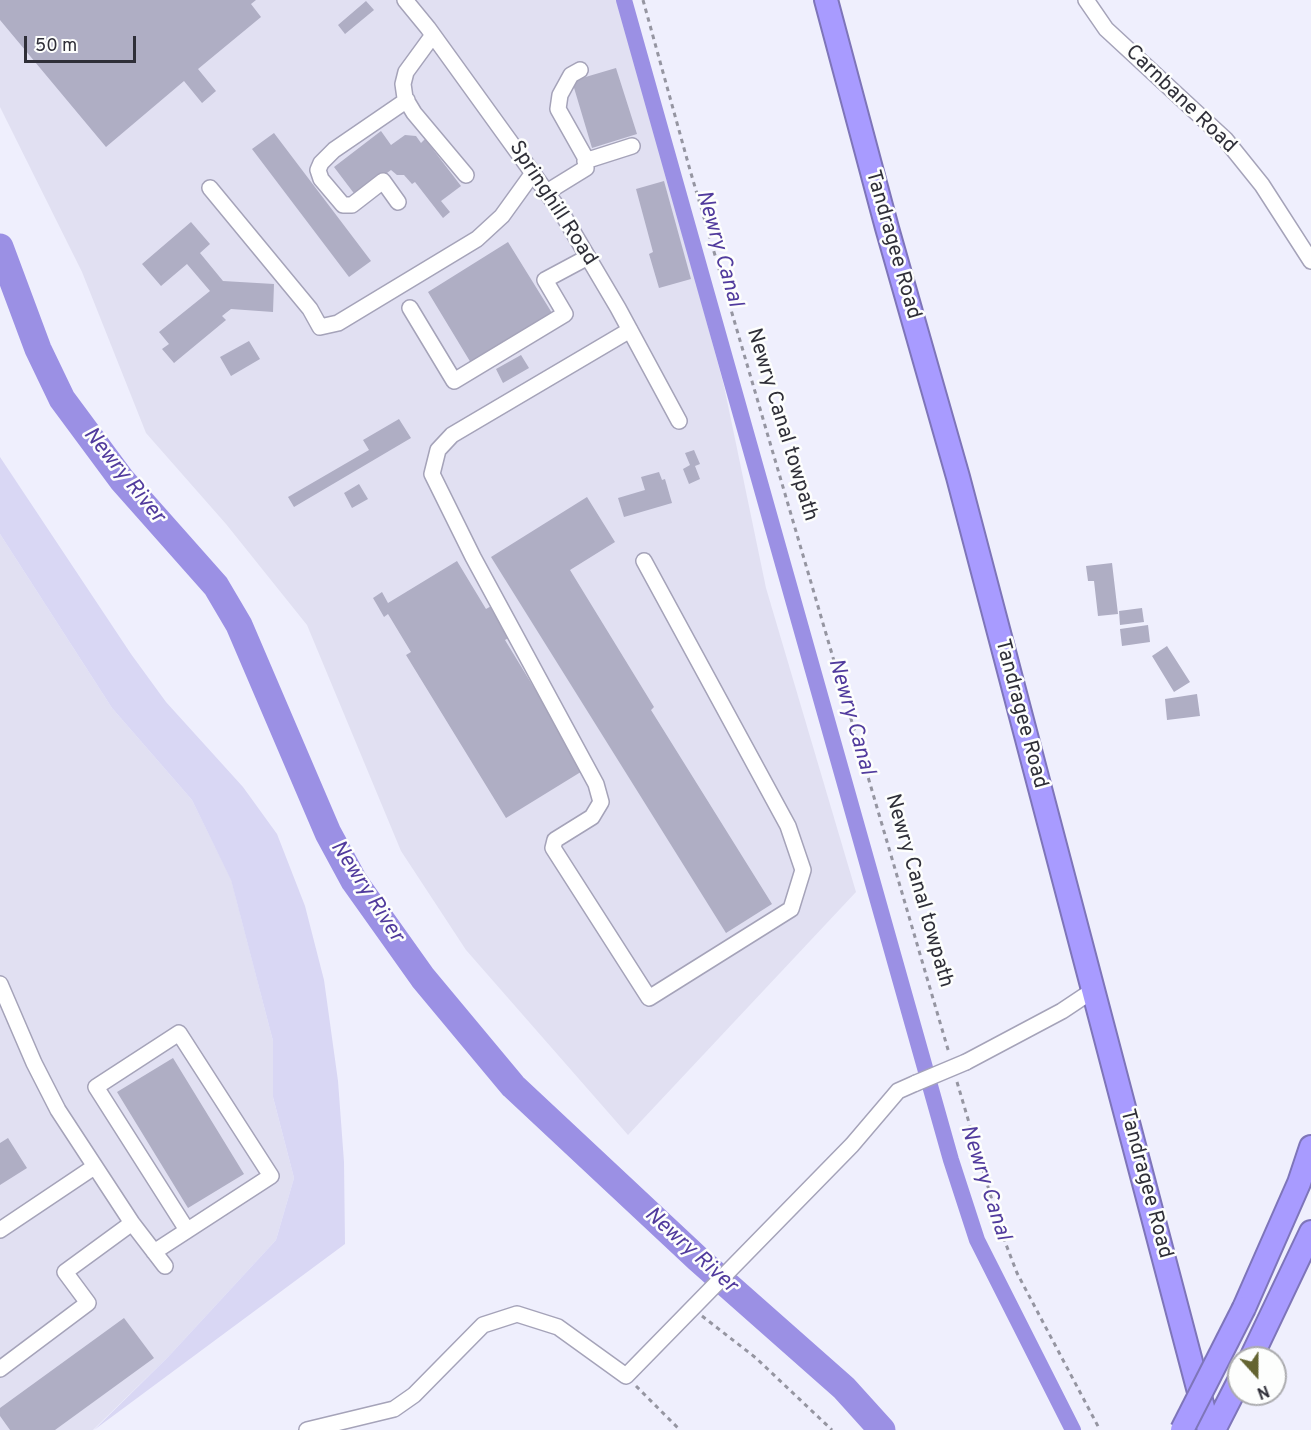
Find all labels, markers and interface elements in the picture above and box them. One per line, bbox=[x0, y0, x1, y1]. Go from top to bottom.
scale bar bbox=[27, 24, 140, 62]
text: 50 m bbox=[35, 35, 77, 58]
street label: Carnbane Road bbox=[1119, 41, 1241, 159]
street label: Springhill Road bbox=[502, 137, 602, 271]
street label: Tandragee Road bbox=[859, 168, 925, 322]
water label: Newry Canal bbox=[689, 188, 747, 310]
street label: Newry Canal towpath bbox=[740, 326, 822, 524]
water label: Newry River bbox=[76, 423, 170, 529]
street label: Tandragee Road bbox=[988, 637, 1052, 791]
water label: Newry Canal bbox=[821, 656, 879, 778]
street label: Newry Canal towpath bbox=[878, 791, 958, 991]
water label: Newry River bbox=[323, 836, 409, 948]
street label: Tandragee Road bbox=[1113, 1107, 1177, 1261]
water label: Newry Canal bbox=[953, 1122, 1015, 1244]
water label: Newry River bbox=[638, 1202, 742, 1300]
north arrow bbox=[1227, 1346, 1287, 1406]
text: N bbox=[1254, 1380, 1272, 1402]

